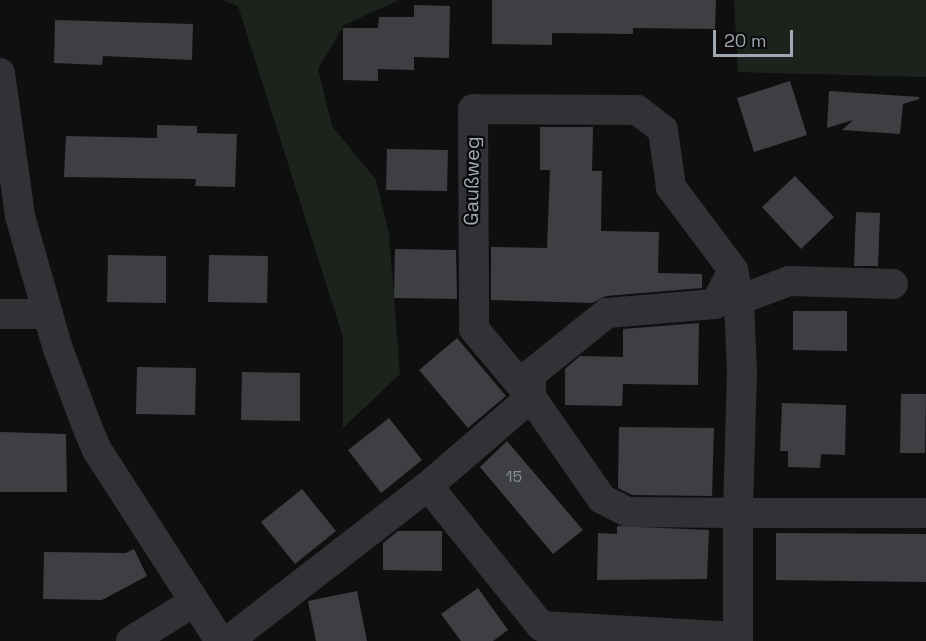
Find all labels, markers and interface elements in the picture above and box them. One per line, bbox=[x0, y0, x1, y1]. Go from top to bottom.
scale bar bbox=[716, 18, 796, 56]
text: 20 m bbox=[724, 29, 767, 52]
street label: Gaußweg bbox=[459, 136, 485, 226]
house number: 15 bbox=[506, 467, 522, 487]

